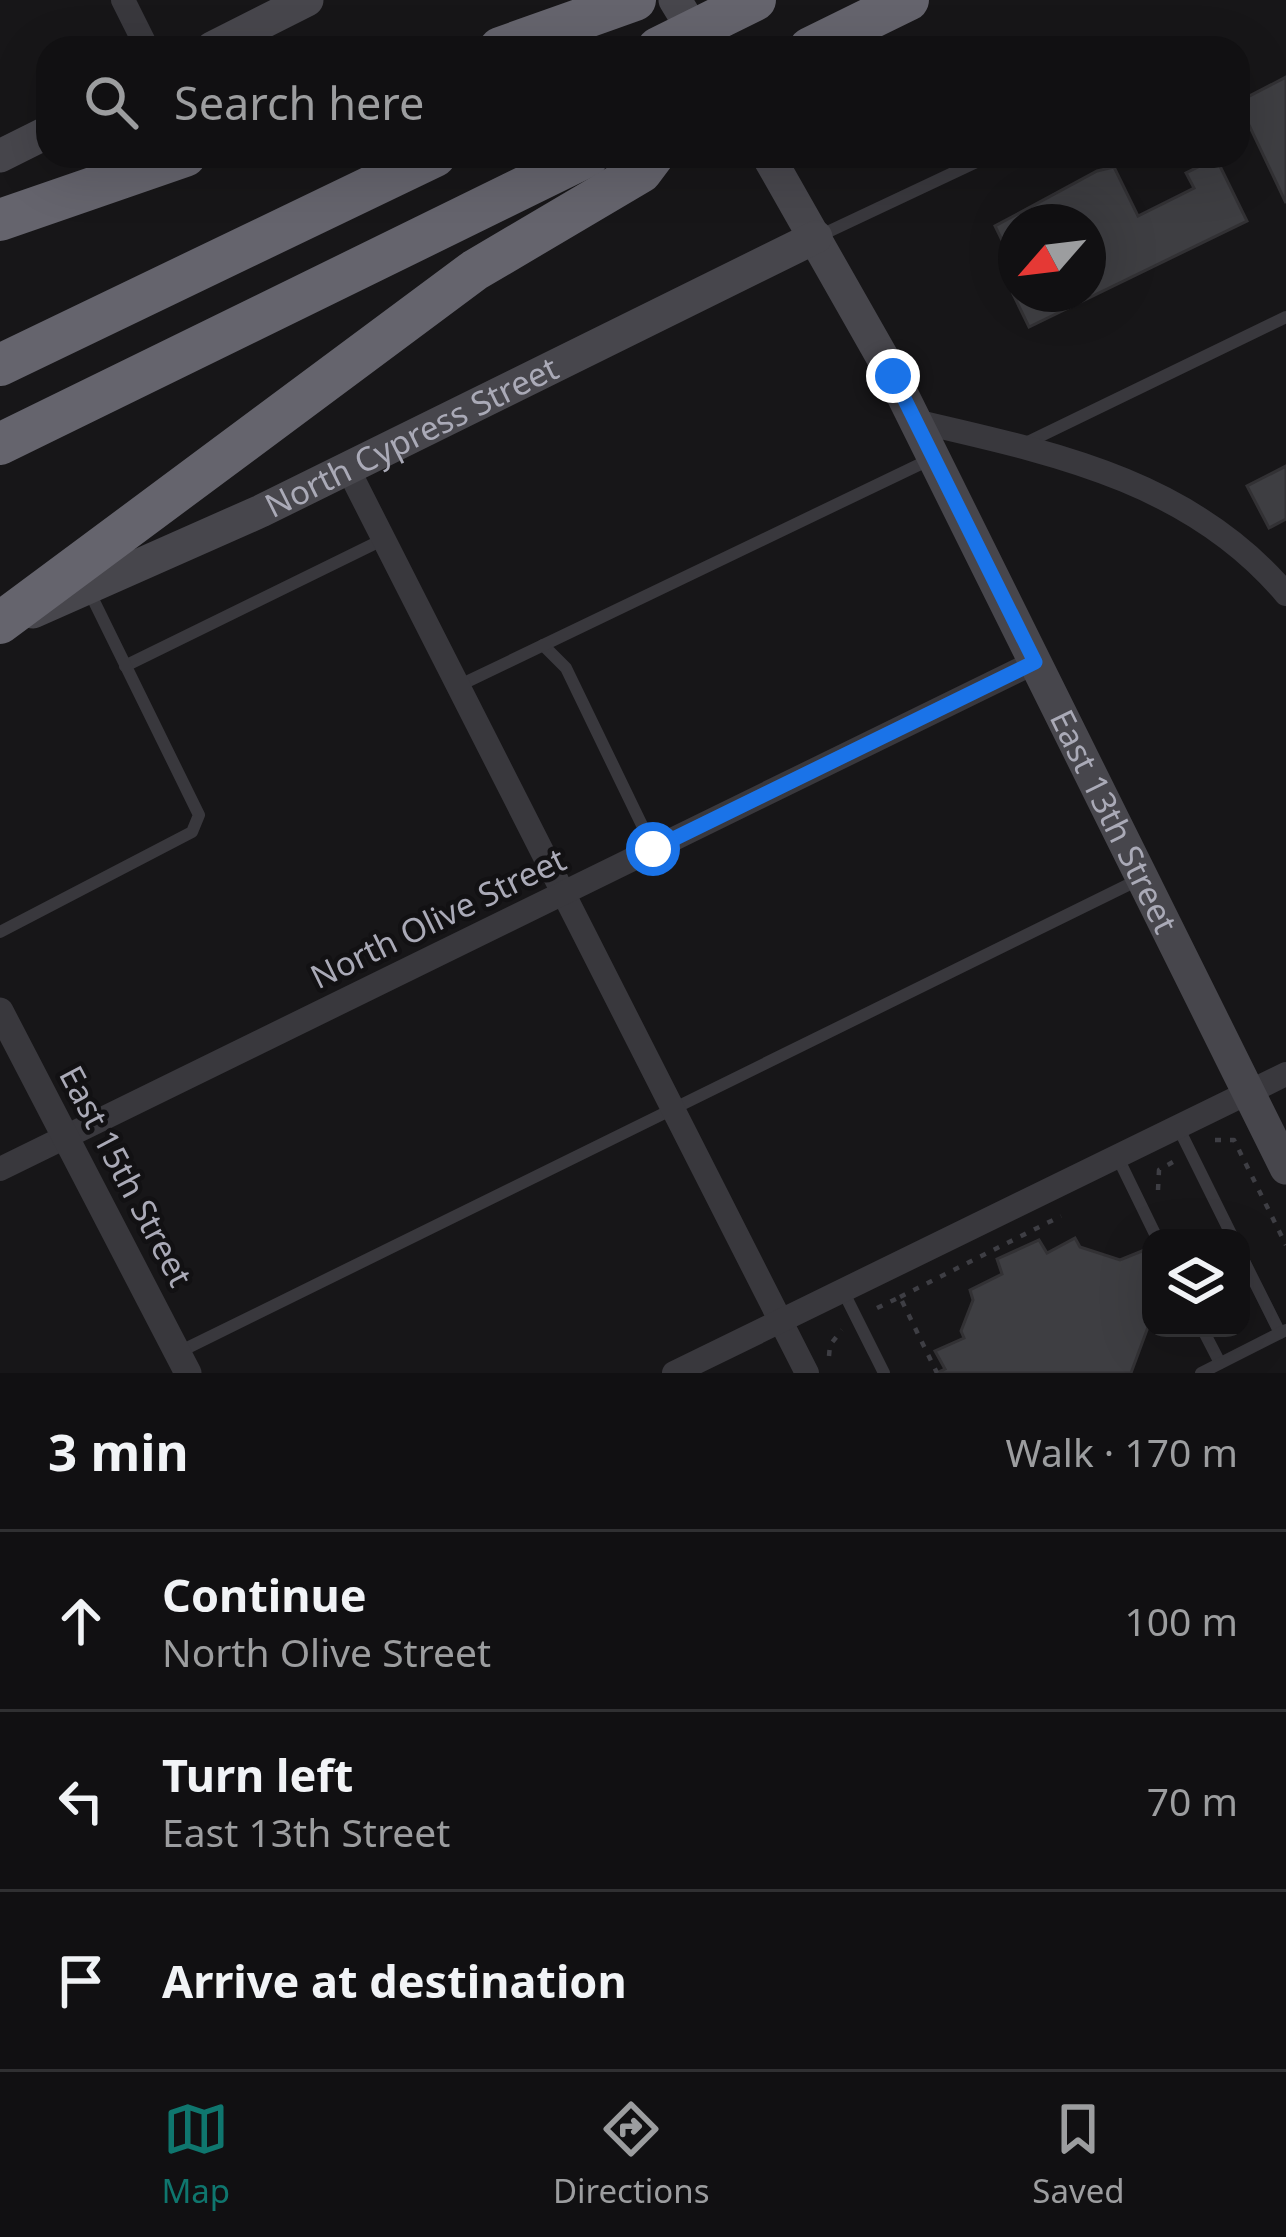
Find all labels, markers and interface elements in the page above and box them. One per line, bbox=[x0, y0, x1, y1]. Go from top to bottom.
search box bbox=[36, 36, 1250, 168]
icon: search bbox=[78, 69, 144, 135]
text: Search here bbox=[174, 72, 424, 133]
north arrow bbox=[998, 204, 1106, 312]
street label: North Cypress Street bbox=[257, 345, 565, 528]
route end bbox=[866, 349, 920, 403]
street label: East 13th Street bbox=[1040, 702, 1189, 940]
route start bbox=[626, 822, 680, 876]
street label: North Olive Street bbox=[303, 836, 573, 999]
street label: East 15th Street bbox=[49, 1058, 204, 1294]
map controls bbox=[1142, 1229, 1250, 1337]
button: layers bbox=[1142, 1229, 1250, 1337]
text: 3 min bbox=[48, 1416, 189, 1486]
text: Walk · 170 m bbox=[1005, 1425, 1238, 1478]
text: Continue bbox=[162, 1564, 367, 1625]
icon: ahead bbox=[48, 1588, 114, 1654]
text: 100 m bbox=[1124, 1594, 1238, 1647]
text: North Olive Street bbox=[162, 1625, 491, 1678]
text: Turn left bbox=[162, 1744, 353, 1805]
icon: left bbox=[48, 1768, 114, 1834]
text: 70 m bbox=[1147, 1774, 1238, 1827]
text: East 13th Street bbox=[162, 1805, 450, 1858]
icon: arrive bbox=[48, 1948, 114, 2014]
text: Arrive at destination bbox=[162, 1950, 627, 2011]
tab: Map bbox=[161, 2096, 230, 2213]
tab: Directions bbox=[553, 2096, 710, 2213]
tab: Saved bbox=[1032, 2096, 1125, 2213]

